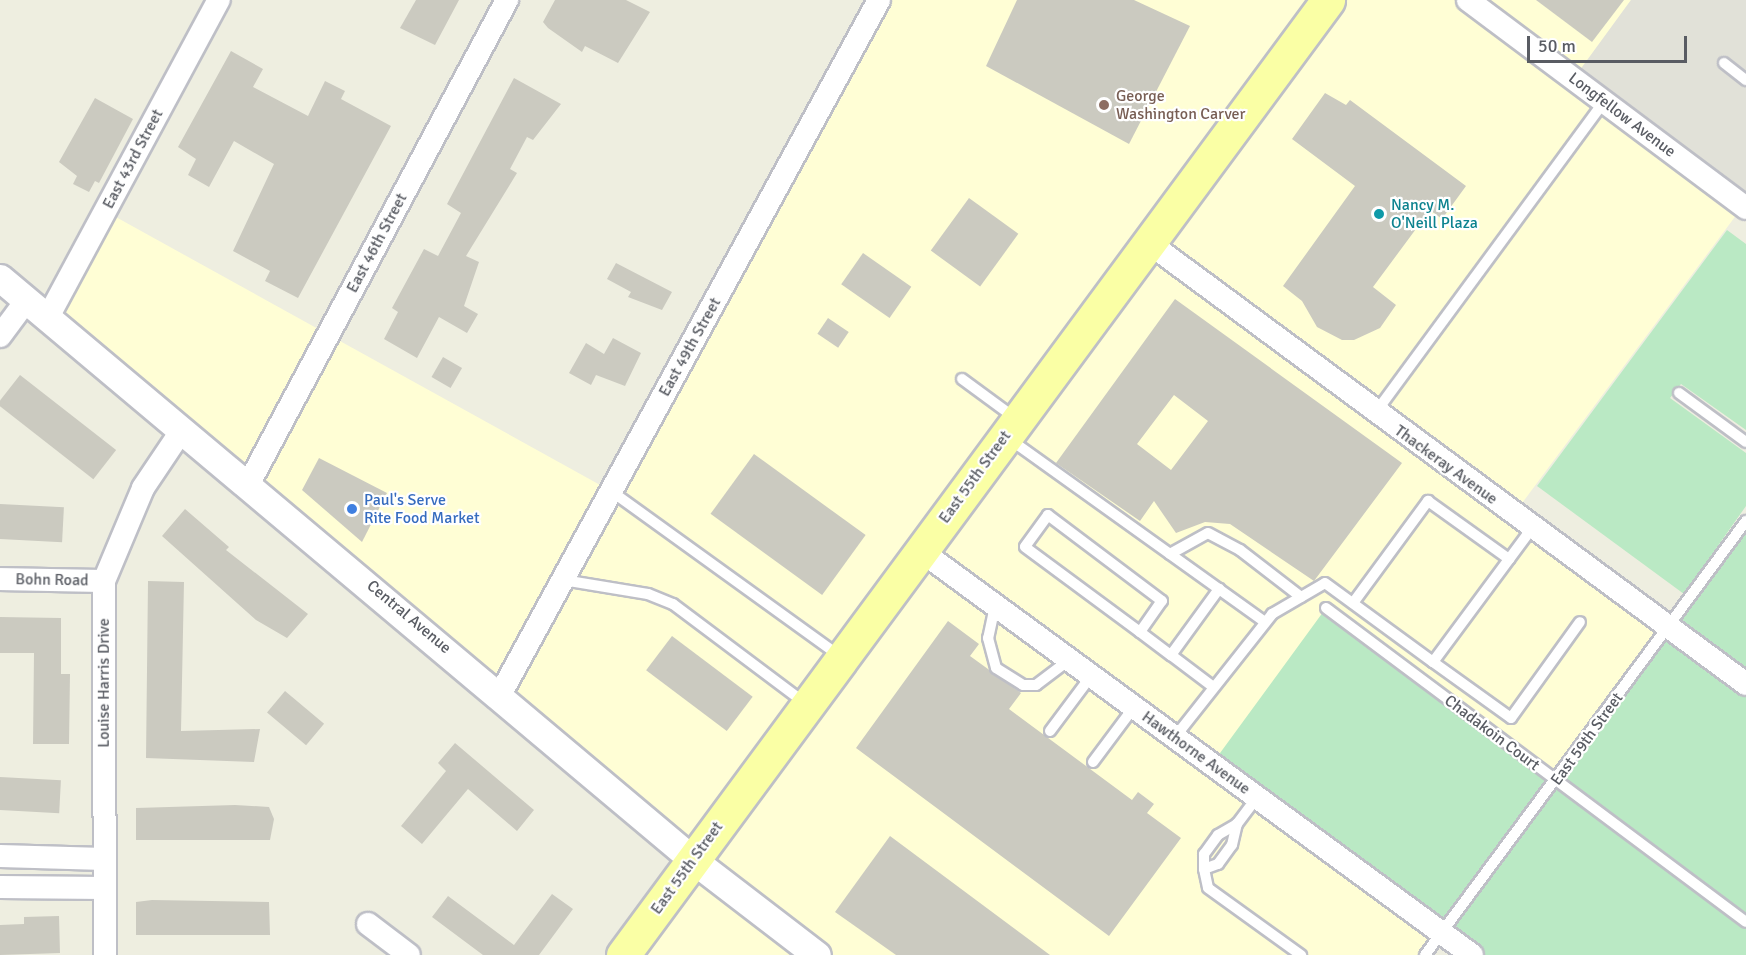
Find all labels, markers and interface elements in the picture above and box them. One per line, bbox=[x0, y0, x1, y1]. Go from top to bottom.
scale bar bbox=[1530, 24, 1690, 62]
text: 50 m bbox=[1538, 35, 1576, 57]
street label: Longfellow Avenue bbox=[1565, 69, 1679, 161]
place label: George Washington Carver bbox=[1116, 86, 1245, 124]
marker: George Washington Carver bbox=[1097, 98, 1111, 112]
street label: East 43rd Street bbox=[99, 106, 167, 212]
street label: East 46th Street bbox=[343, 190, 411, 296]
place label: Nancy M. O'Neill Plaza bbox=[1391, 195, 1478, 233]
marker: Nancy M. O'Neill Plaza bbox=[1372, 207, 1386, 221]
street label: East 49th Street bbox=[655, 294, 725, 400]
street label: Thackeray Avenue bbox=[1391, 421, 1501, 509]
street label: East 55th Street bbox=[935, 427, 1015, 527]
place label: Paul's Serve Rite Food Market bbox=[364, 490, 480, 528]
marker: Paul's Serve Rite Food Market bbox=[345, 502, 359, 516]
street label: Bohn Road bbox=[15, 570, 89, 590]
street label: Central Avenue bbox=[363, 576, 455, 658]
street label: Louise Harris Drive bbox=[94, 618, 114, 748]
street label: East 59th Street bbox=[1547, 689, 1627, 789]
street label: Chadakoin Court bbox=[1441, 691, 1543, 775]
street label: Hawthorne Avenue bbox=[1138, 707, 1254, 799]
street label: East 55th Street bbox=[647, 818, 727, 918]

